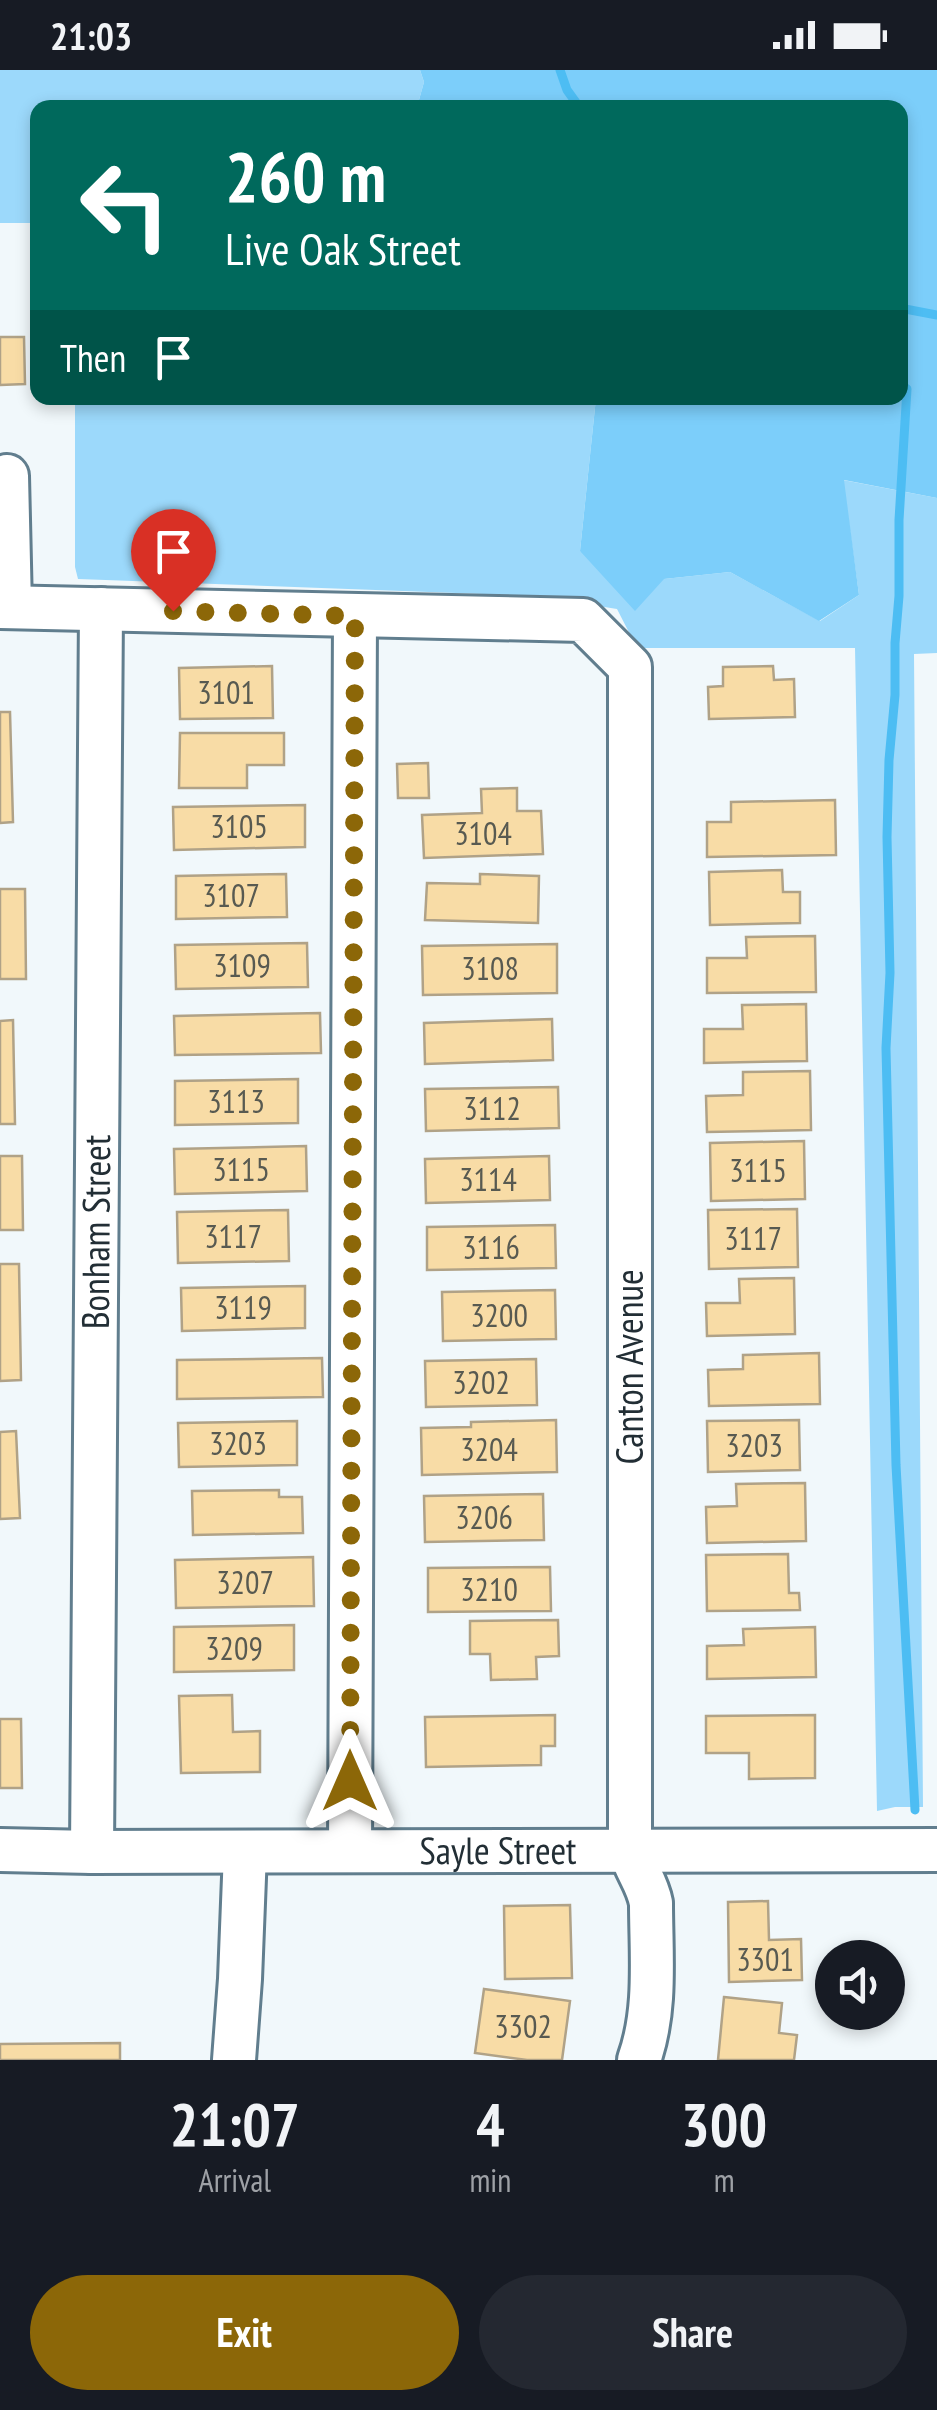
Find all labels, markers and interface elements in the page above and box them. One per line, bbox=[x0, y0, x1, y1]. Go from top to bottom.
text: 21:03 bbox=[50, 11, 132, 60]
text: 260 m bbox=[225, 131, 386, 221]
icon: left bbox=[60, 140, 190, 270]
text: Live Oak Street bbox=[225, 219, 461, 277]
icon: arrive bbox=[146, 330, 201, 385]
text: Then bbox=[60, 333, 126, 382]
pin bbox=[131, 509, 216, 612]
icon: arrive bbox=[146, 524, 201, 579]
house number: 3101 bbox=[197, 671, 255, 713]
house number: 3105 bbox=[210, 805, 268, 847]
house number: 3104 bbox=[454, 812, 512, 854]
house number: 3107 bbox=[202, 874, 260, 916]
house number: 3109 bbox=[213, 944, 271, 986]
house number: 3108 bbox=[461, 947, 519, 989]
house number: 3113 bbox=[207, 1080, 265, 1122]
house number: 3112 bbox=[463, 1087, 521, 1129]
street label: Bonham Street bbox=[70, 1134, 120, 1329]
house number: 3115 bbox=[212, 1148, 270, 1190]
house number: 3115 bbox=[729, 1149, 787, 1191]
house number: 3114 bbox=[459, 1158, 517, 1200]
house number: 3117 bbox=[204, 1215, 262, 1257]
house number: 3117 bbox=[724, 1217, 782, 1259]
house number: 3116 bbox=[462, 1226, 520, 1268]
street label: Canton Avenue bbox=[604, 1269, 653, 1465]
house number: 3119 bbox=[214, 1286, 272, 1328]
house number: 3200 bbox=[470, 1294, 528, 1336]
house number: 3202 bbox=[452, 1361, 510, 1403]
house number: 3203 bbox=[209, 1422, 267, 1464]
house number: 3203 bbox=[725, 1424, 783, 1466]
house number: 3204 bbox=[460, 1428, 518, 1470]
house number: 3206 bbox=[455, 1496, 513, 1538]
house number: 3207 bbox=[216, 1561, 274, 1603]
house number: 3210 bbox=[460, 1568, 518, 1610]
house number: 3209 bbox=[205, 1627, 263, 1669]
position arrow bbox=[298, 1729, 402, 1833]
street label: Sayle Street bbox=[419, 1825, 577, 1874]
house number: 3301 bbox=[736, 1938, 794, 1980]
map controls bbox=[815, 1940, 905, 2030]
button: sound bbox=[815, 1940, 905, 2030]
house number: 3302 bbox=[494, 2005, 552, 2047]
text: 21:07 bbox=[170, 2085, 300, 2163]
text: 4 bbox=[476, 2085, 505, 2163]
text: 300 bbox=[681, 2085, 767, 2163]
text: Arrival bbox=[199, 2159, 271, 2201]
text: min bbox=[469, 2159, 511, 2201]
text: m bbox=[714, 2159, 735, 2201]
button: Exit bbox=[30, 2275, 459, 2390]
button: Share bbox=[479, 2275, 907, 2390]

